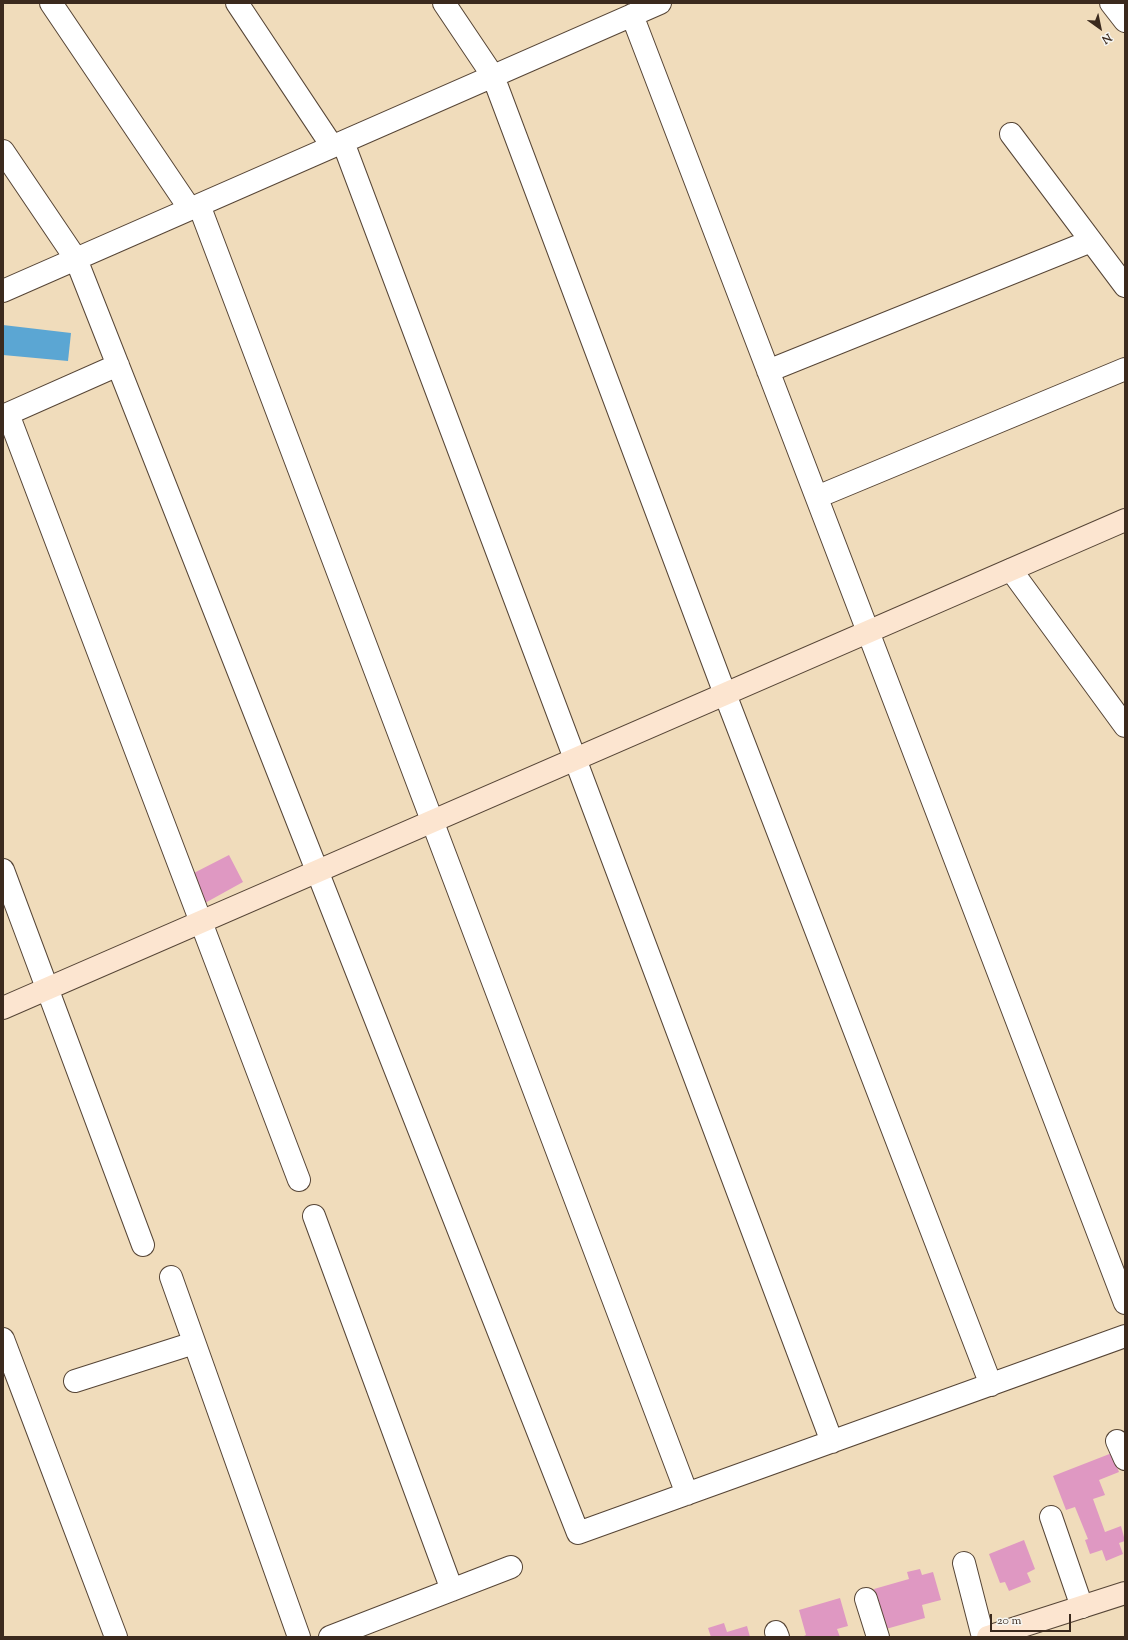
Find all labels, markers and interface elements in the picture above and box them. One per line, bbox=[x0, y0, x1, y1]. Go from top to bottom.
north arrow bbox=[1080, 8, 1120, 48]
text: N bbox=[1098, 29, 1115, 47]
scale bar bbox=[992, 1606, 1073, 1632]
text: 20 m bbox=[997, 1612, 1021, 1630]

